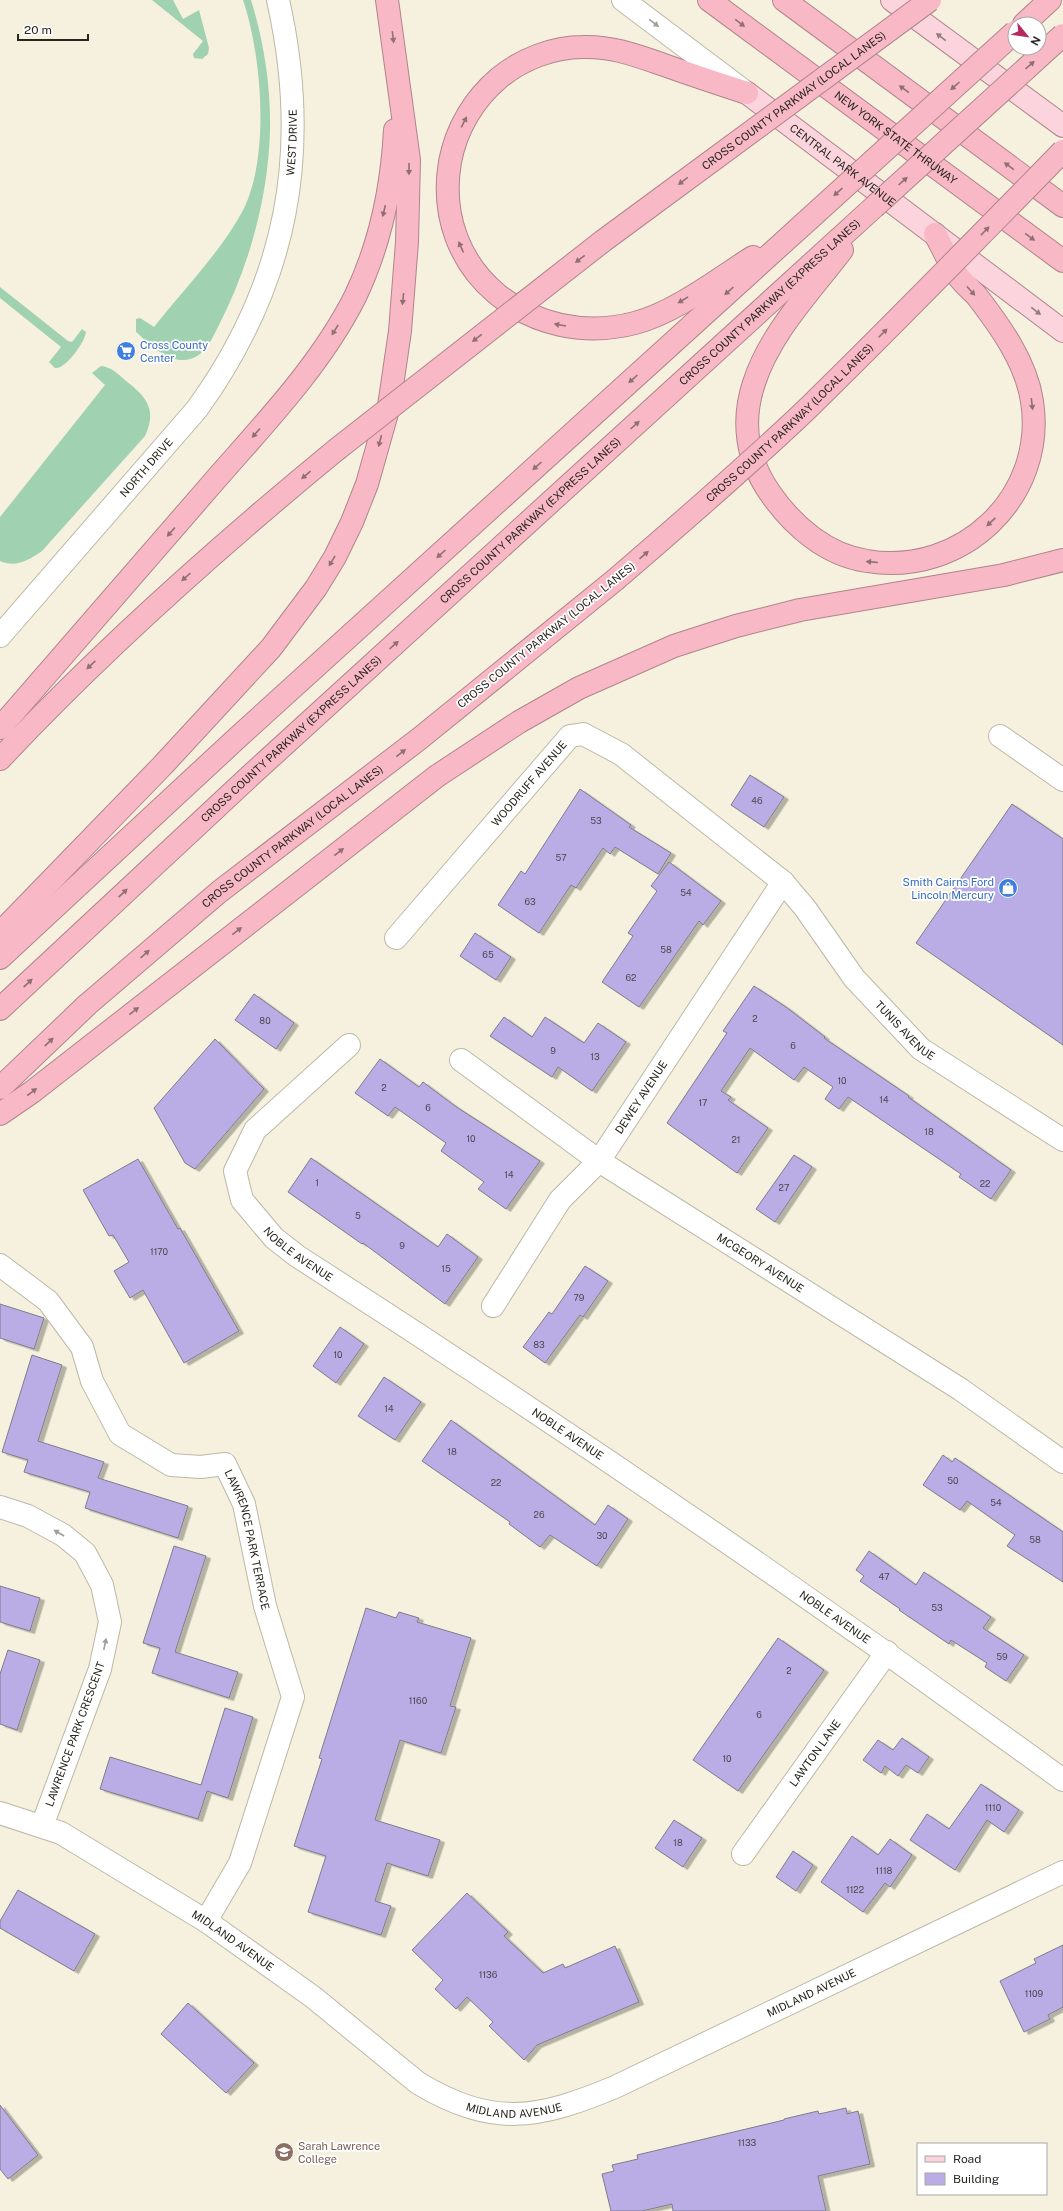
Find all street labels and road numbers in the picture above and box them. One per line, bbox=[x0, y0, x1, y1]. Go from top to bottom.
street label: CROSS COUNTY PARKWAY (LOCAL LANES) bbox=[700, 29, 888, 172]
street label: NEW YORK STATE THRUWAY bbox=[832, 89, 960, 187]
street label: WEST DRIVE bbox=[284, 109, 299, 176]
street label: CENTRAL PARK AVENUE bbox=[788, 122, 898, 209]
street label: CROSS COUNTY PARKWAY (EXPRESS LANES) bbox=[677, 217, 862, 387]
street label: CROSS COUNTY PARKWAY (LOCAL LANES) bbox=[704, 341, 876, 504]
street label: CROSS COUNTY PARKWAY (EXPRESS LANES) bbox=[437, 435, 623, 606]
street label: NORTH DRIVE bbox=[117, 436, 175, 499]
street label: CROSS COUNTY PARKWAY (LOCAL LANES) bbox=[455, 560, 637, 710]
street label: CROSS COUNTY PARKWAY (EXPRESS LANES) bbox=[198, 653, 384, 825]
street label: WOODRUFF AVENUE bbox=[489, 738, 569, 828]
street label: CROSS COUNTY PARKWAY (LOCAL LANES) bbox=[199, 763, 385, 910]
street label: TUNIS AVENUE bbox=[873, 998, 937, 1062]
street label: DEWEY AVENUE bbox=[613, 1058, 670, 1136]
street label: NOBLE AVENUE bbox=[261, 1225, 335, 1284]
street label: MCGEORY AVENUE bbox=[715, 1231, 806, 1295]
street label: NOBLE AVENUE bbox=[530, 1406, 606, 1462]
street label: LAWRENCE PARK TERRACE bbox=[222, 1468, 272, 1612]
street label: NOBLE AVENUE bbox=[797, 1588, 873, 1646]
street label: LAWRENCE PARK CRESCENT bbox=[43, 1659, 107, 1808]
street label: LAWTON LANE bbox=[787, 1717, 843, 1789]
street label: MIDLAND AVENUE bbox=[190, 1908, 276, 1973]
street label: MIDLAND AVENUE bbox=[765, 1966, 858, 2019]
street label: MIDLAND AVENUE bbox=[465, 2100, 564, 2120]

